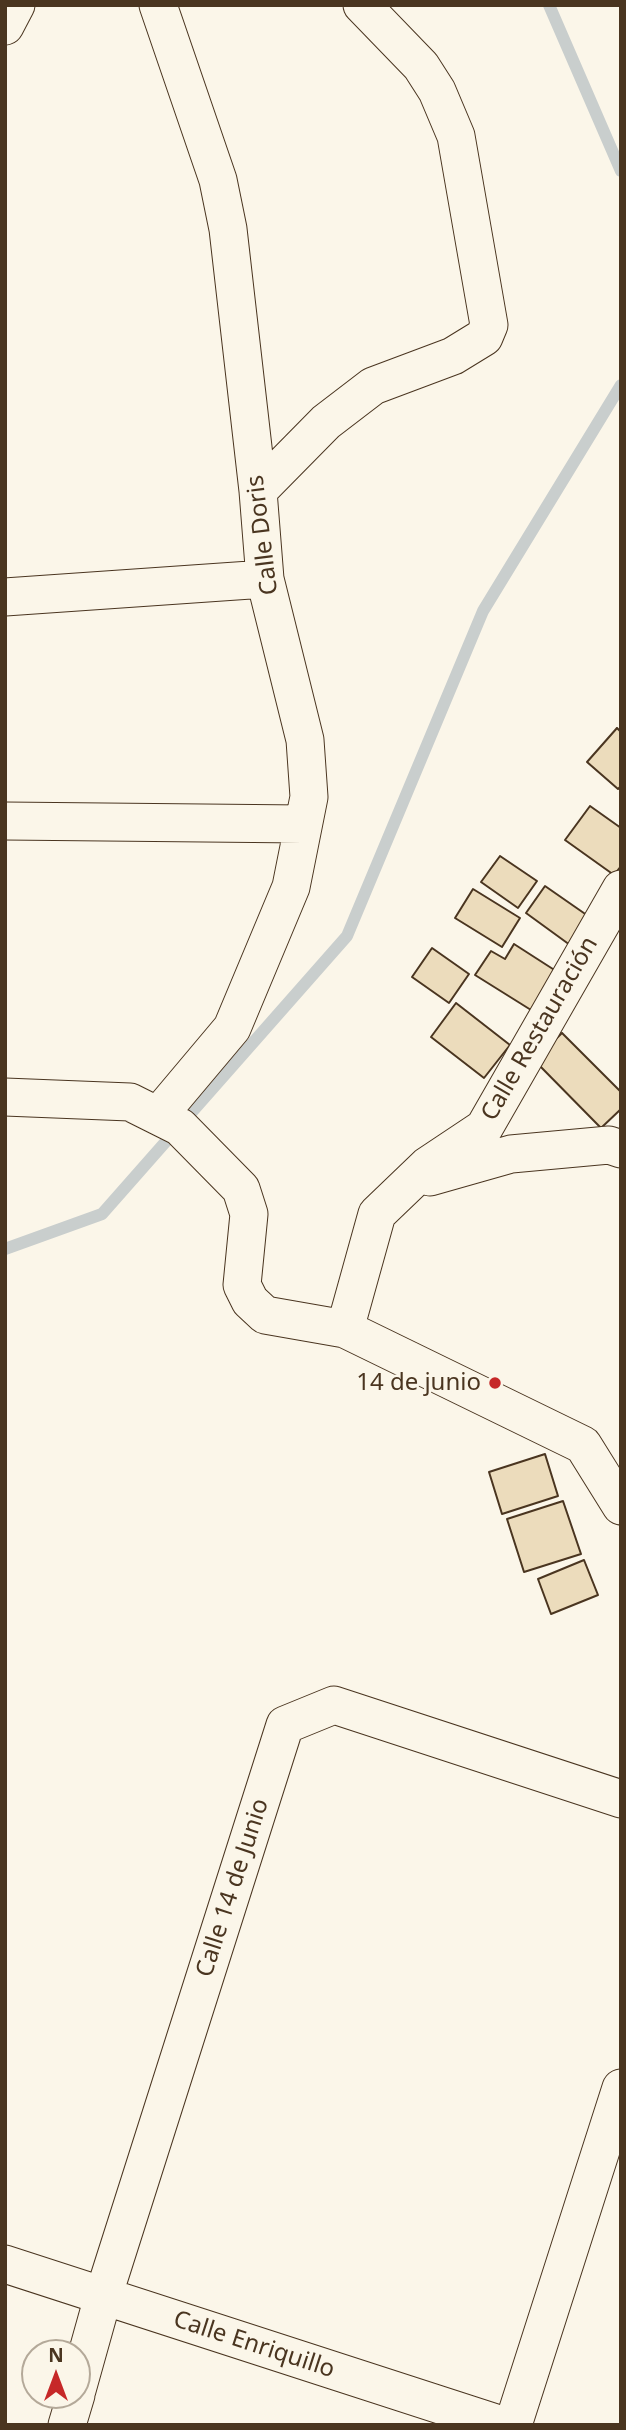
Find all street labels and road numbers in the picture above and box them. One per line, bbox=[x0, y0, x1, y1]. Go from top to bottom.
street label: Calle Doris bbox=[241, 473, 285, 597]
street label: Calle Restauración bbox=[476, 932, 604, 1126]
street label: Calle 14 de Junio bbox=[191, 1795, 275, 1981]
street label: Calle Enriquillo bbox=[170, 2305, 338, 2385]

